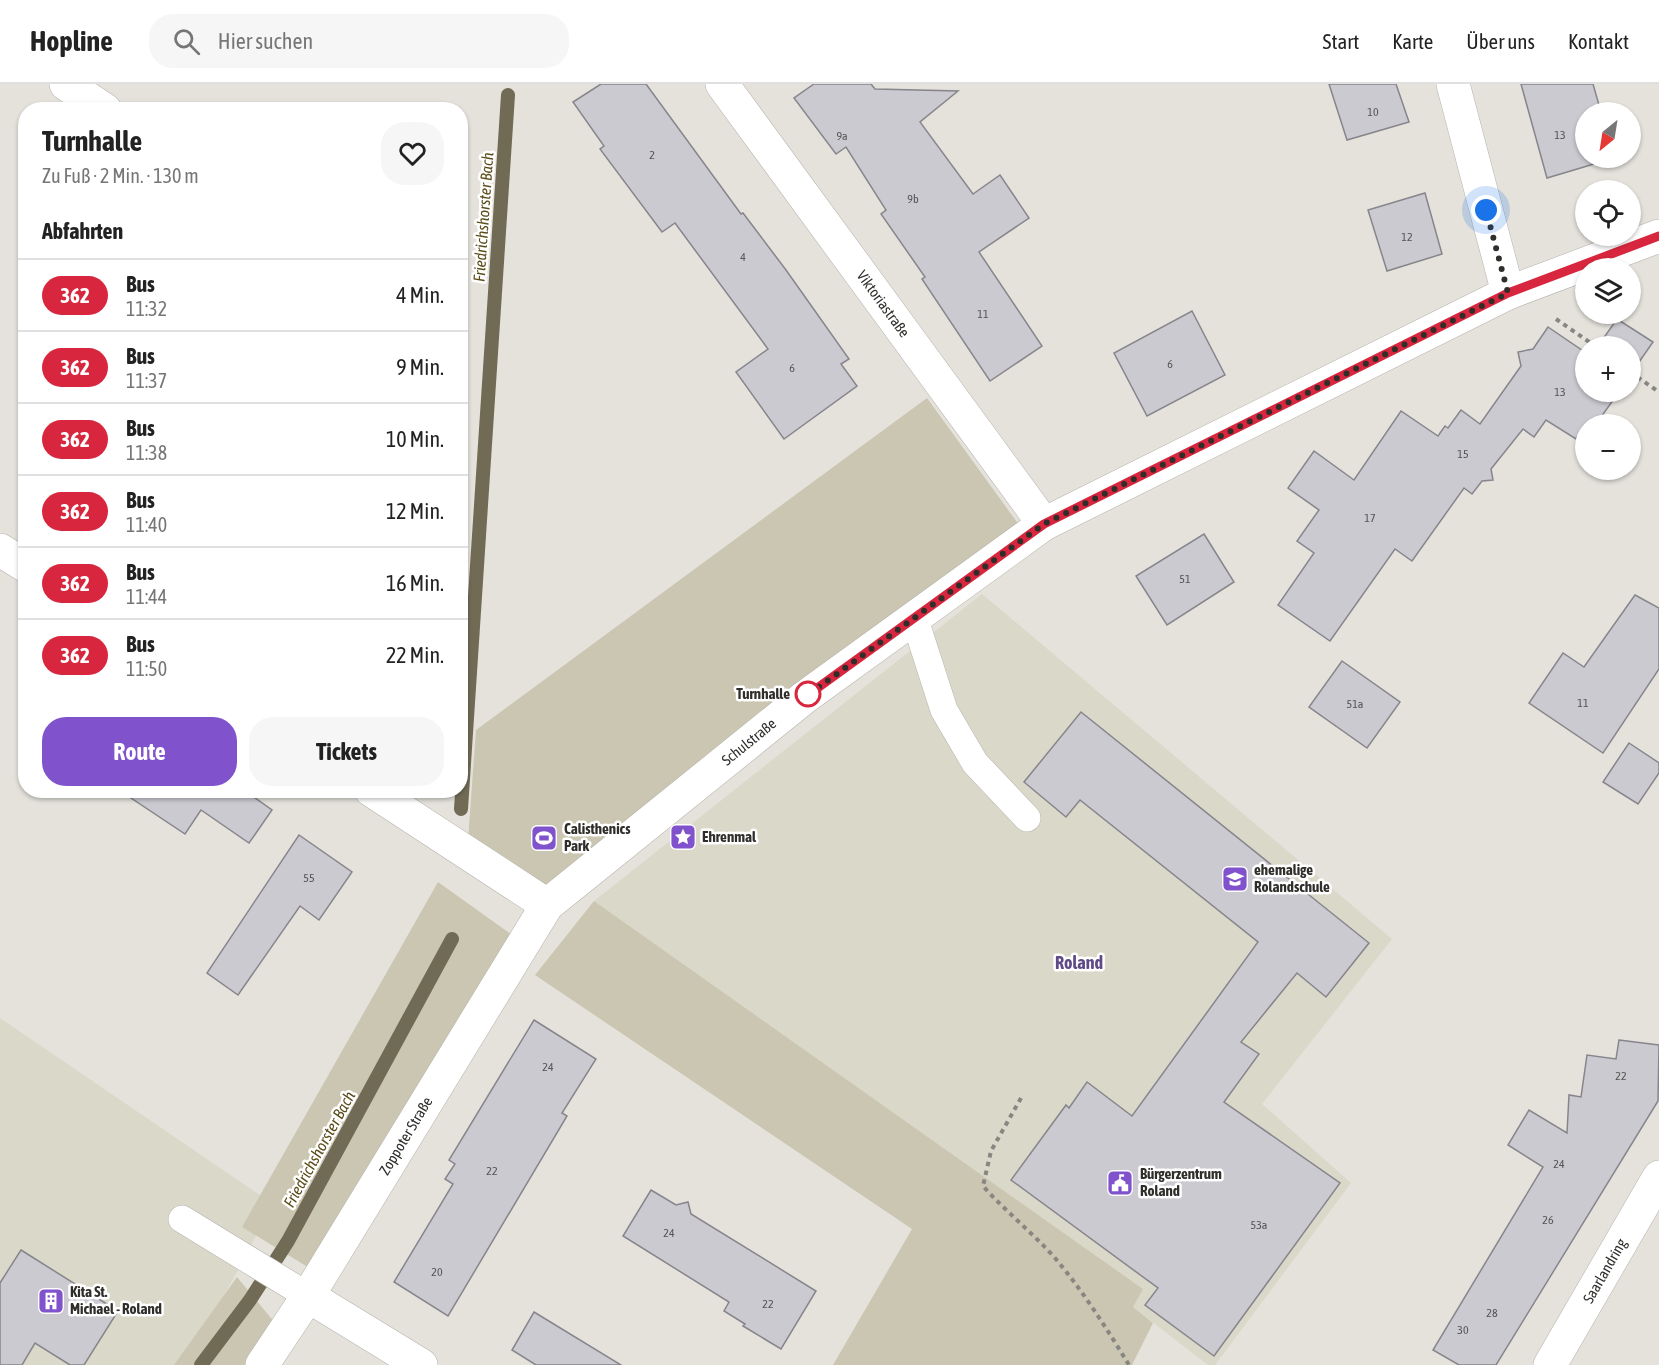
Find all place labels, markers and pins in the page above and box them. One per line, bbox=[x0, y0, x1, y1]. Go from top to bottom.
marker: Turnhalle bbox=[795, 681, 821, 707]
place label: Turnhalle bbox=[736, 685, 790, 702]
place label: Calisthenics Park bbox=[564, 820, 631, 854]
place icon: Ehrenmal bbox=[668, 822, 698, 852]
sports icon: Calisthenics Park bbox=[529, 823, 559, 853]
place label: Ehrenmal bbox=[702, 828, 757, 845]
place label: ehemalige Rolandschule bbox=[1254, 861, 1330, 895]
school or university icon: ehemalige Rolandschule bbox=[1220, 864, 1250, 894]
place label: Bürgerzentrum Roland bbox=[1140, 1165, 1222, 1199]
public building icon: Bürgerzentrum Roland bbox=[1105, 1168, 1135, 1198]
place label: Kita St. Michael - Roland bbox=[70, 1283, 162, 1317]
building icon: Kita St. Michael - Roland bbox=[36, 1286, 66, 1316]

